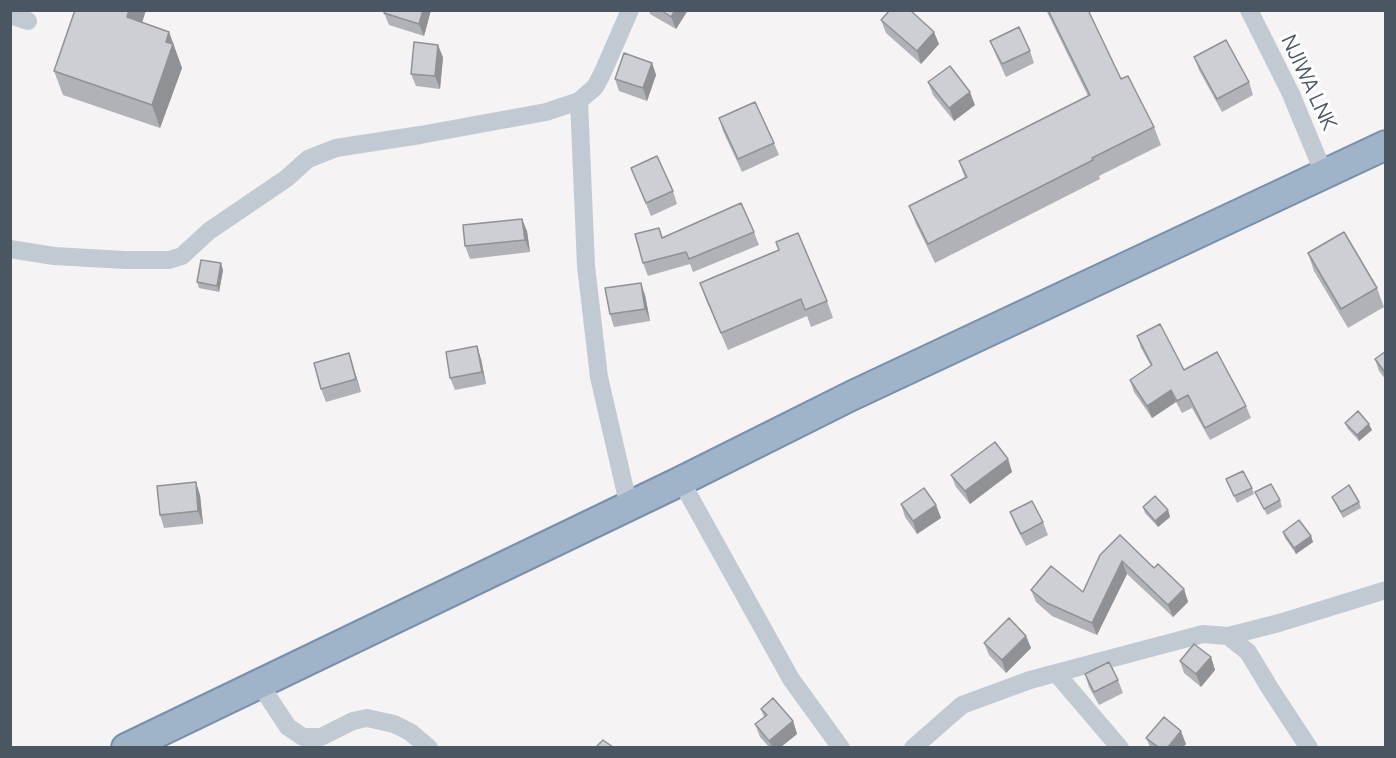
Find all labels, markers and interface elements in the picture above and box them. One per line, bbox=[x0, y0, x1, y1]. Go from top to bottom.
street label: NJIWA LNK bbox=[1275, 31, 1341, 135]

